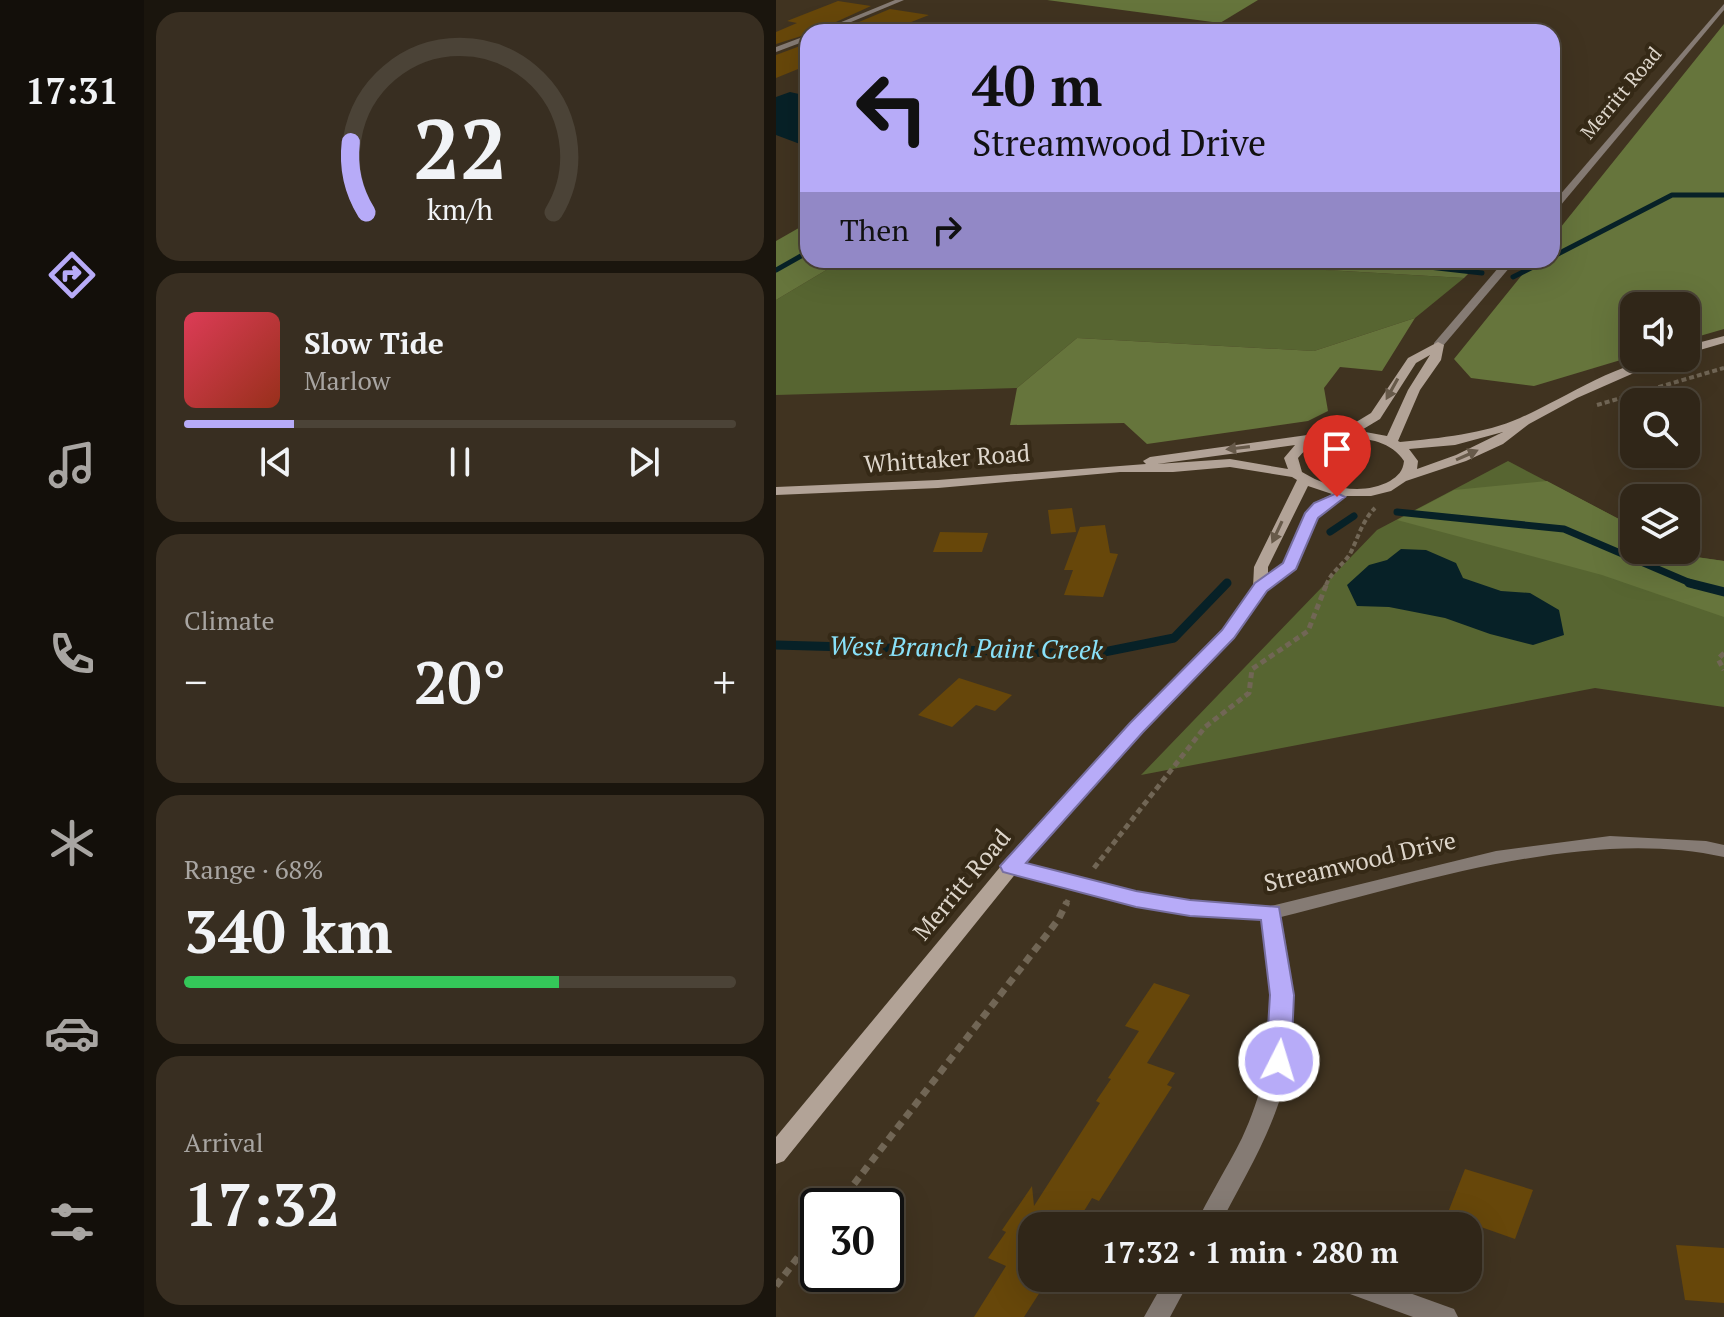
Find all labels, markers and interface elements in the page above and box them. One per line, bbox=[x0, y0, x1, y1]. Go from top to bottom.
street label: Merritt Road bbox=[1574, 41, 1667, 145]
text: 40 m bbox=[972, 48, 1102, 122]
icon: left bbox=[840, 56, 944, 160]
text: 17:31 bbox=[25, 67, 119, 114]
text: 22 bbox=[413, 92, 507, 202]
text: Streamwood Drive bbox=[972, 119, 1266, 166]
text: km/h bbox=[427, 190, 493, 228]
icon: right bbox=[925, 208, 969, 252]
text: Then bbox=[840, 210, 909, 250]
icon: directions bbox=[44, 247, 100, 303]
map controls bbox=[1620, 292, 1700, 564]
button: sound bbox=[1620, 292, 1700, 372]
text: Slow Tide bbox=[304, 323, 444, 363]
text: Marlow bbox=[304, 363, 390, 397]
one-way arrow bbox=[1385, 378, 1399, 400]
button: search bbox=[1620, 388, 1700, 468]
pin bbox=[1303, 415, 1371, 497]
icon: arrive bbox=[1315, 427, 1359, 471]
street label: Whittaker Road bbox=[863, 436, 1031, 480]
icon: music bbox=[44, 437, 100, 493]
icon: previous bbox=[254, 440, 298, 484]
icon: pause bbox=[438, 440, 482, 484]
icon: next bbox=[622, 440, 666, 484]
one-way arrow bbox=[1225, 442, 1250, 455]
one-way arrow bbox=[1456, 449, 1479, 462]
button: layers bbox=[1620, 484, 1700, 564]
one-way arrow bbox=[1270, 520, 1284, 544]
text: Climate bbox=[184, 603, 275, 637]
icon: phone bbox=[44, 626, 100, 682]
water label: West Branch Paint Creek bbox=[829, 628, 1104, 666]
text: 20° bbox=[414, 642, 506, 721]
text: − bbox=[184, 652, 207, 711]
text: + bbox=[713, 652, 736, 711]
icon: climate bbox=[44, 815, 100, 871]
street label: Merritt Road bbox=[905, 822, 1017, 947]
street label: Streamwood Drive bbox=[1261, 823, 1459, 899]
text: Range · 68% bbox=[184, 852, 323, 886]
text: 340 km bbox=[184, 891, 392, 970]
icon: car bbox=[44, 1005, 100, 1061]
position arrow bbox=[1237, 1019, 1321, 1103]
text: Arrival bbox=[184, 1125, 264, 1159]
text: 17:32 bbox=[184, 1164, 340, 1243]
speed limit sign: 30 bbox=[800, 1188, 904, 1292]
icon: filters bbox=[44, 1194, 100, 1250]
text: 17:32 · 1 min · 280 m bbox=[1102, 1232, 1398, 1272]

